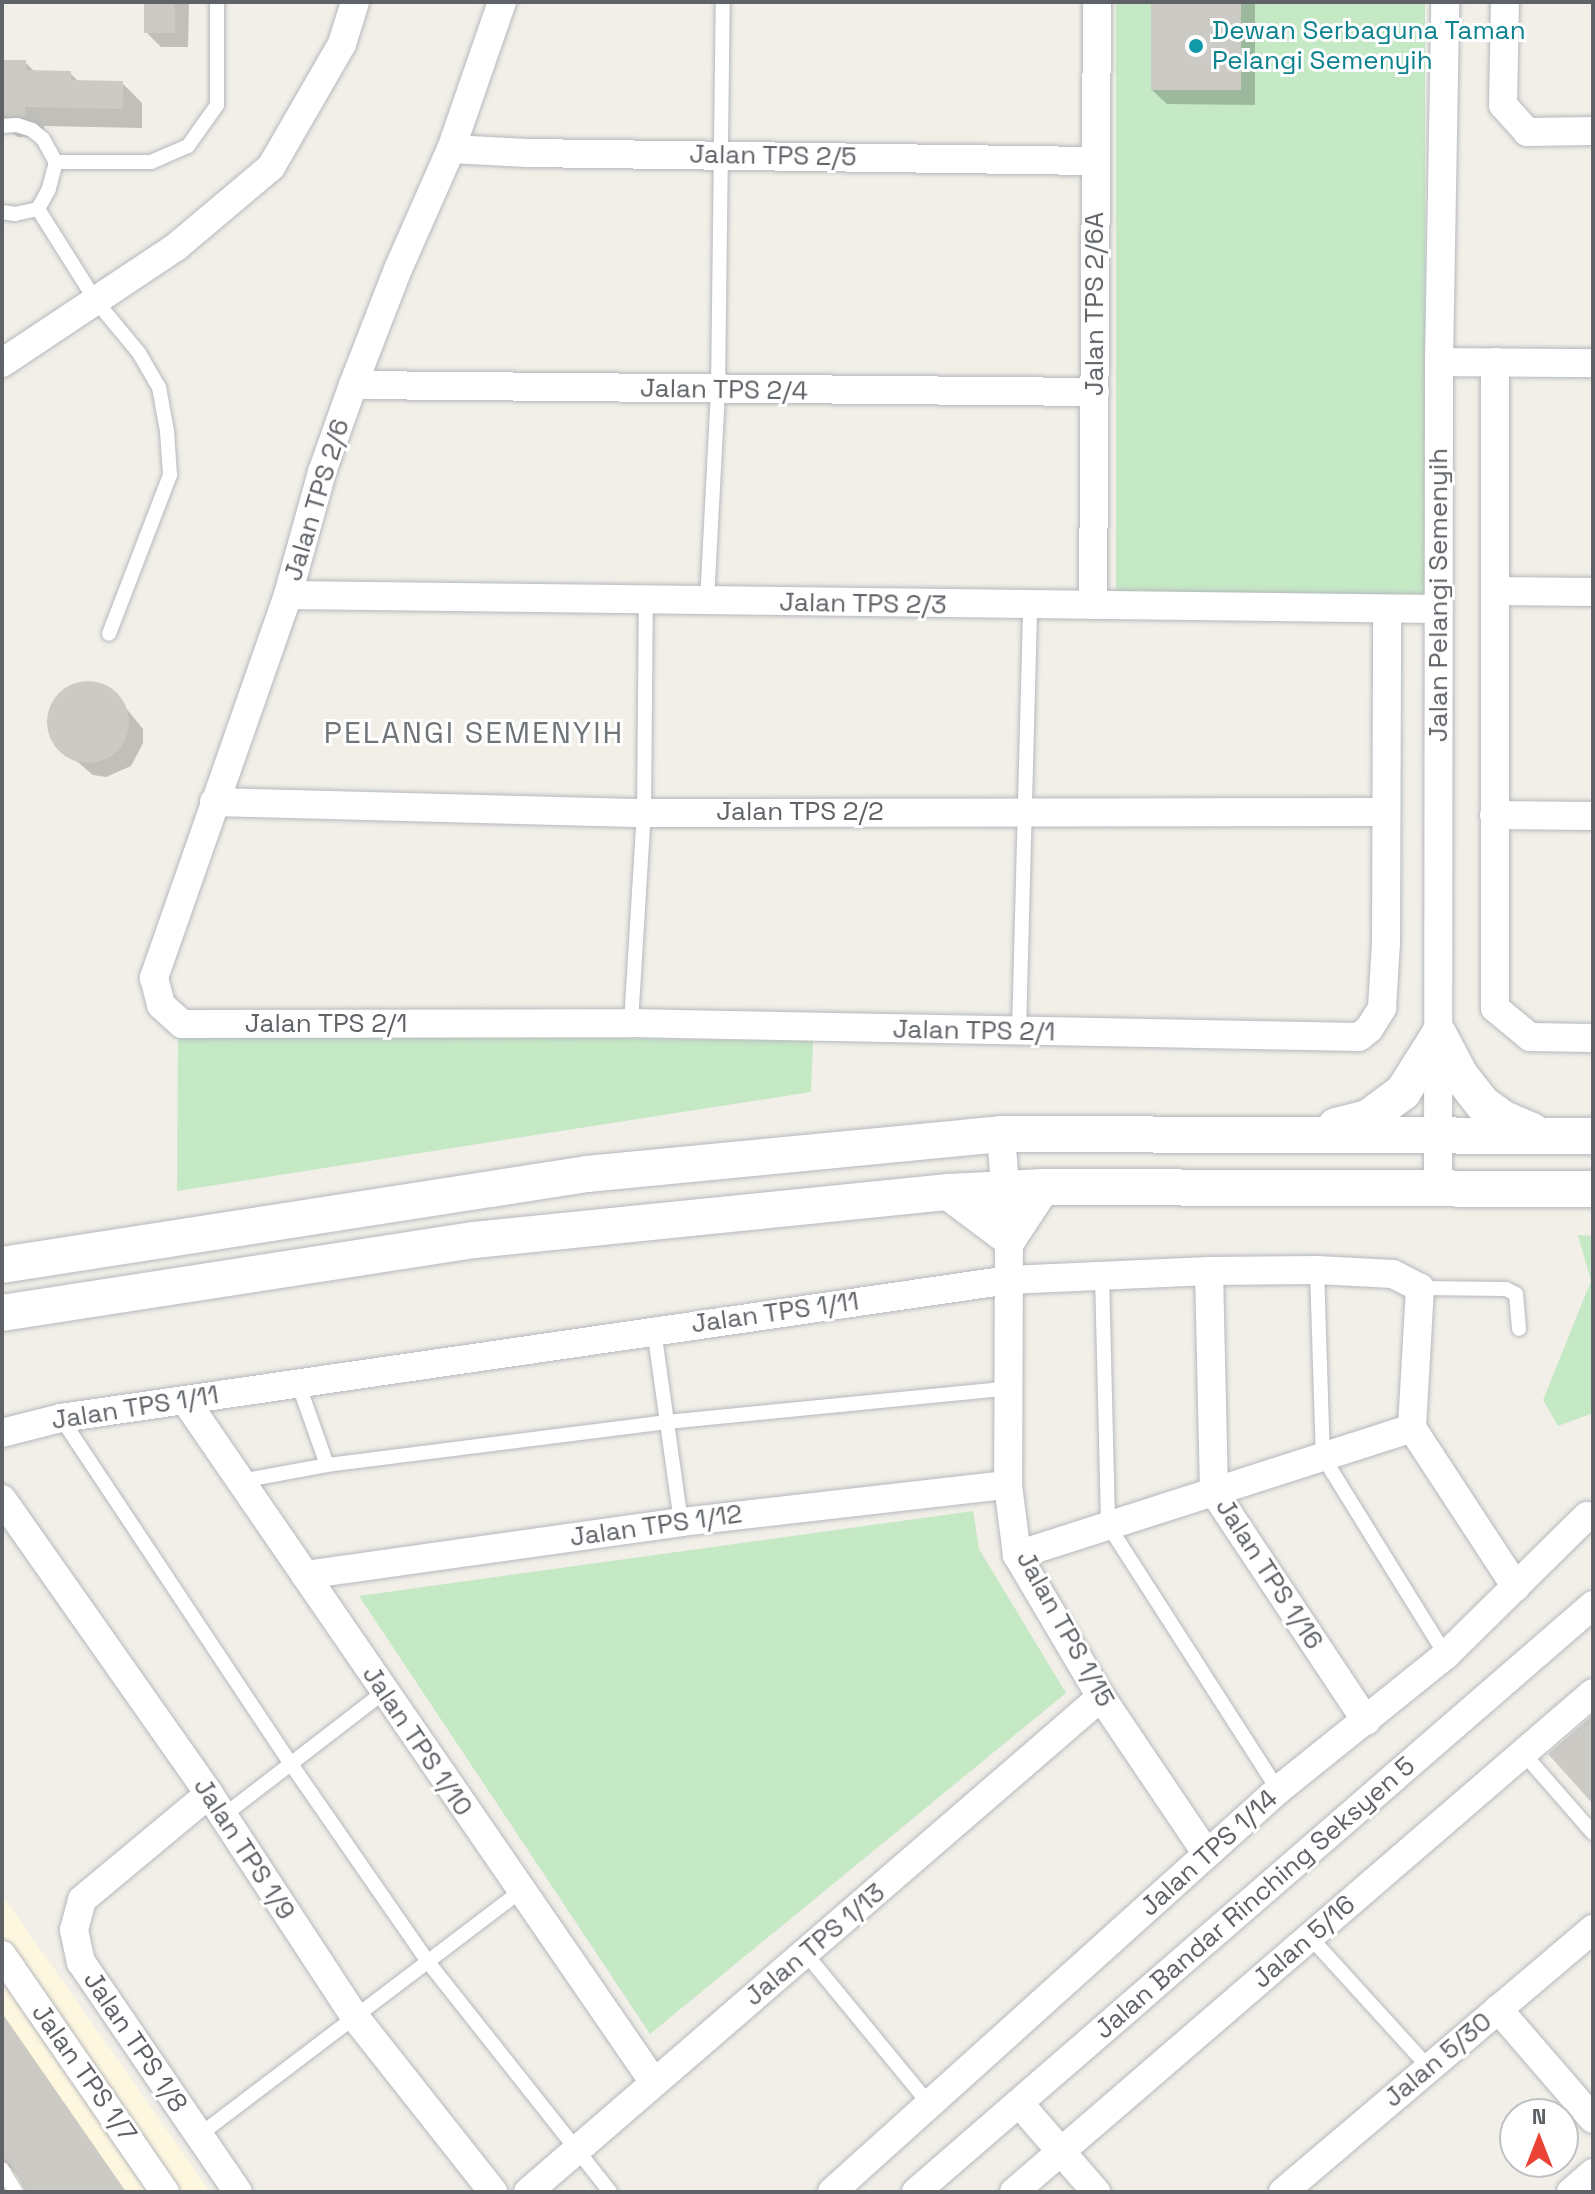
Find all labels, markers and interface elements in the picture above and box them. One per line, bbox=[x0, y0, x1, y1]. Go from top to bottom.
place label: Dewan Serbaguna Taman Pelangi Semenyih bbox=[1212, 15, 1526, 76]
marker: Dewan Serbaguna Taman Pelangi Semenyih bbox=[1187, 37, 1205, 55]
street label: Jalan TPS 2/5 bbox=[689, 139, 857, 173]
street label: Jalan TPS 2/6A bbox=[1079, 212, 1111, 396]
street label: Jalan TPS 2/4 bbox=[639, 373, 809, 407]
street label: Jalan TPS 2/6 bbox=[277, 415, 357, 585]
street label: Jalan Pelangi Semenyih bbox=[1423, 448, 1455, 742]
street label: Jalan TPS 2/3 bbox=[779, 587, 947, 621]
district label: PELANGI SEMENYIH bbox=[324, 715, 624, 751]
street label: Jalan TPS 2/2 bbox=[716, 796, 884, 828]
street label: Jalan TPS 2/1 bbox=[244, 1008, 408, 1040]
street label: Jalan TPS 2/1 bbox=[892, 1014, 1056, 1048]
street label: Jalan TPS 1/11 bbox=[689, 1286, 861, 1340]
street label: Jalan TPS 1/11 bbox=[49, 1379, 221, 1437]
street label: Jalan TPS 1/16 bbox=[1208, 1492, 1330, 1656]
street label: Jalan TPS 1/12 bbox=[568, 1498, 744, 1554]
street label: Jalan TPS 1/15 bbox=[1009, 1545, 1121, 1713]
street label: Jalan TPS 1/10 bbox=[355, 1660, 479, 1822]
street label: Jalan Bandar Rinching Seksyen 5 bbox=[1089, 1750, 1421, 2046]
street label: Jalan TPS 1/9 bbox=[186, 1772, 302, 1926]
street label: Jalan TPS 1/14 bbox=[1134, 1783, 1284, 1923]
street label: Jalan TPS 1/13 bbox=[738, 1877, 892, 2013]
street label: Jalan 5/16 bbox=[1246, 1889, 1362, 1995]
street label: Jalan TPS 1/8 bbox=[76, 1965, 194, 2119]
street label: Jalan TPS 1/7 bbox=[25, 1998, 143, 2148]
street label: Jalan 5/30 bbox=[1378, 2006, 1498, 2114]
north arrow bbox=[1499, 2098, 1579, 2178]
text: N bbox=[1532, 2102, 1546, 2130]

